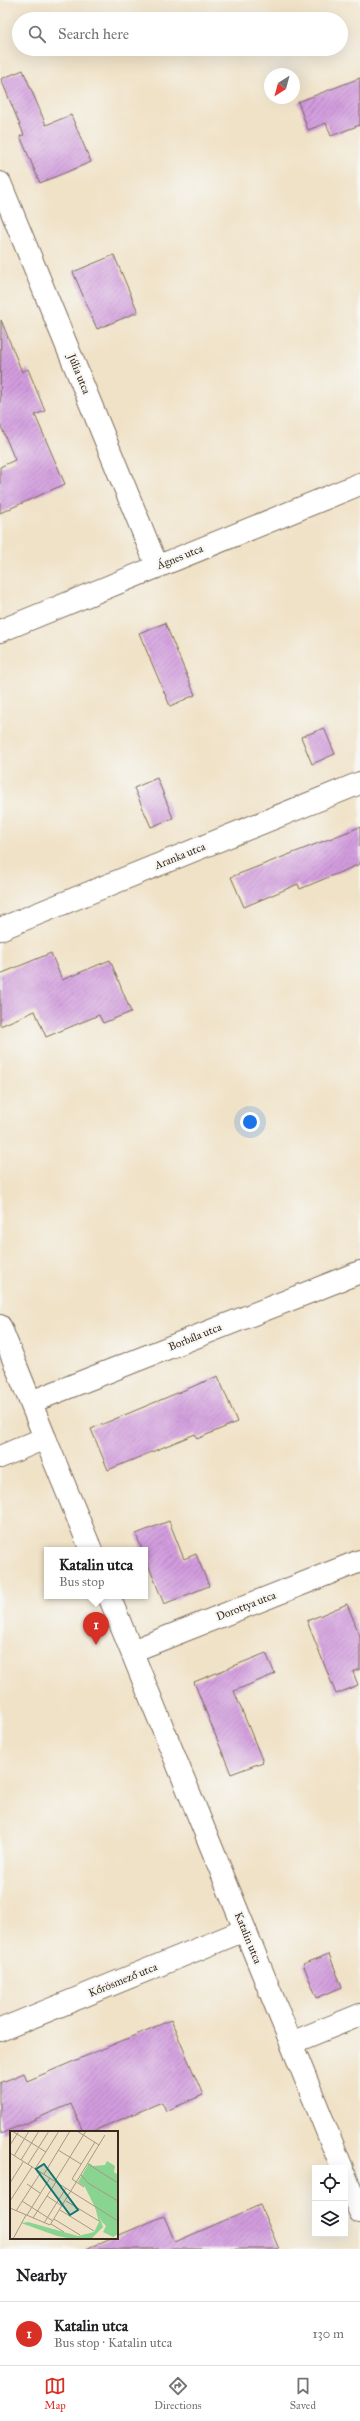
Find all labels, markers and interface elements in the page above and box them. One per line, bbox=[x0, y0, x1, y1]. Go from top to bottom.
search box bbox=[12, 12, 348, 56]
icon: search bbox=[26, 23, 48, 45]
text: Search here bbox=[58, 25, 129, 43]
north arrow bbox=[264, 68, 300, 104]
street label: Júlia utca bbox=[64, 351, 93, 397]
street label: Ágnes utca bbox=[154, 542, 205, 572]
street label: Aranka utca bbox=[152, 840, 207, 872]
your location bbox=[240, 1112, 260, 1132]
street label: Borbála utca bbox=[167, 1320, 224, 1354]
popup bbox=[44, 1547, 148, 1599]
text: Katalin utca bbox=[59, 1556, 133, 1574]
text: Bus stop bbox=[59, 1574, 105, 1590]
street label: Dorottya utca bbox=[214, 1589, 278, 1623]
pin: 1 bbox=[83, 1612, 109, 1645]
street label: Katalin utca bbox=[232, 1910, 264, 1966]
street label: Kőrösmező utca bbox=[87, 1960, 160, 2000]
inset map bbox=[10, 2131, 118, 2239]
map controls bbox=[312, 2165, 348, 2237]
button: locate bbox=[312, 2165, 348, 2201]
button: layers bbox=[312, 2201, 348, 2237]
text: Nearby bbox=[16, 2265, 67, 2286]
text: Katalin utca bbox=[54, 2317, 128, 2335]
text: 1 bbox=[26, 2326, 32, 2342]
text: 130 m bbox=[312, 2326, 344, 2342]
text: Bus stop · Katalin utca bbox=[54, 2335, 172, 2351]
tab: Map bbox=[44, 2375, 66, 2412]
tab: Directions bbox=[154, 2375, 202, 2412]
tab: Saved bbox=[290, 2375, 316, 2412]

